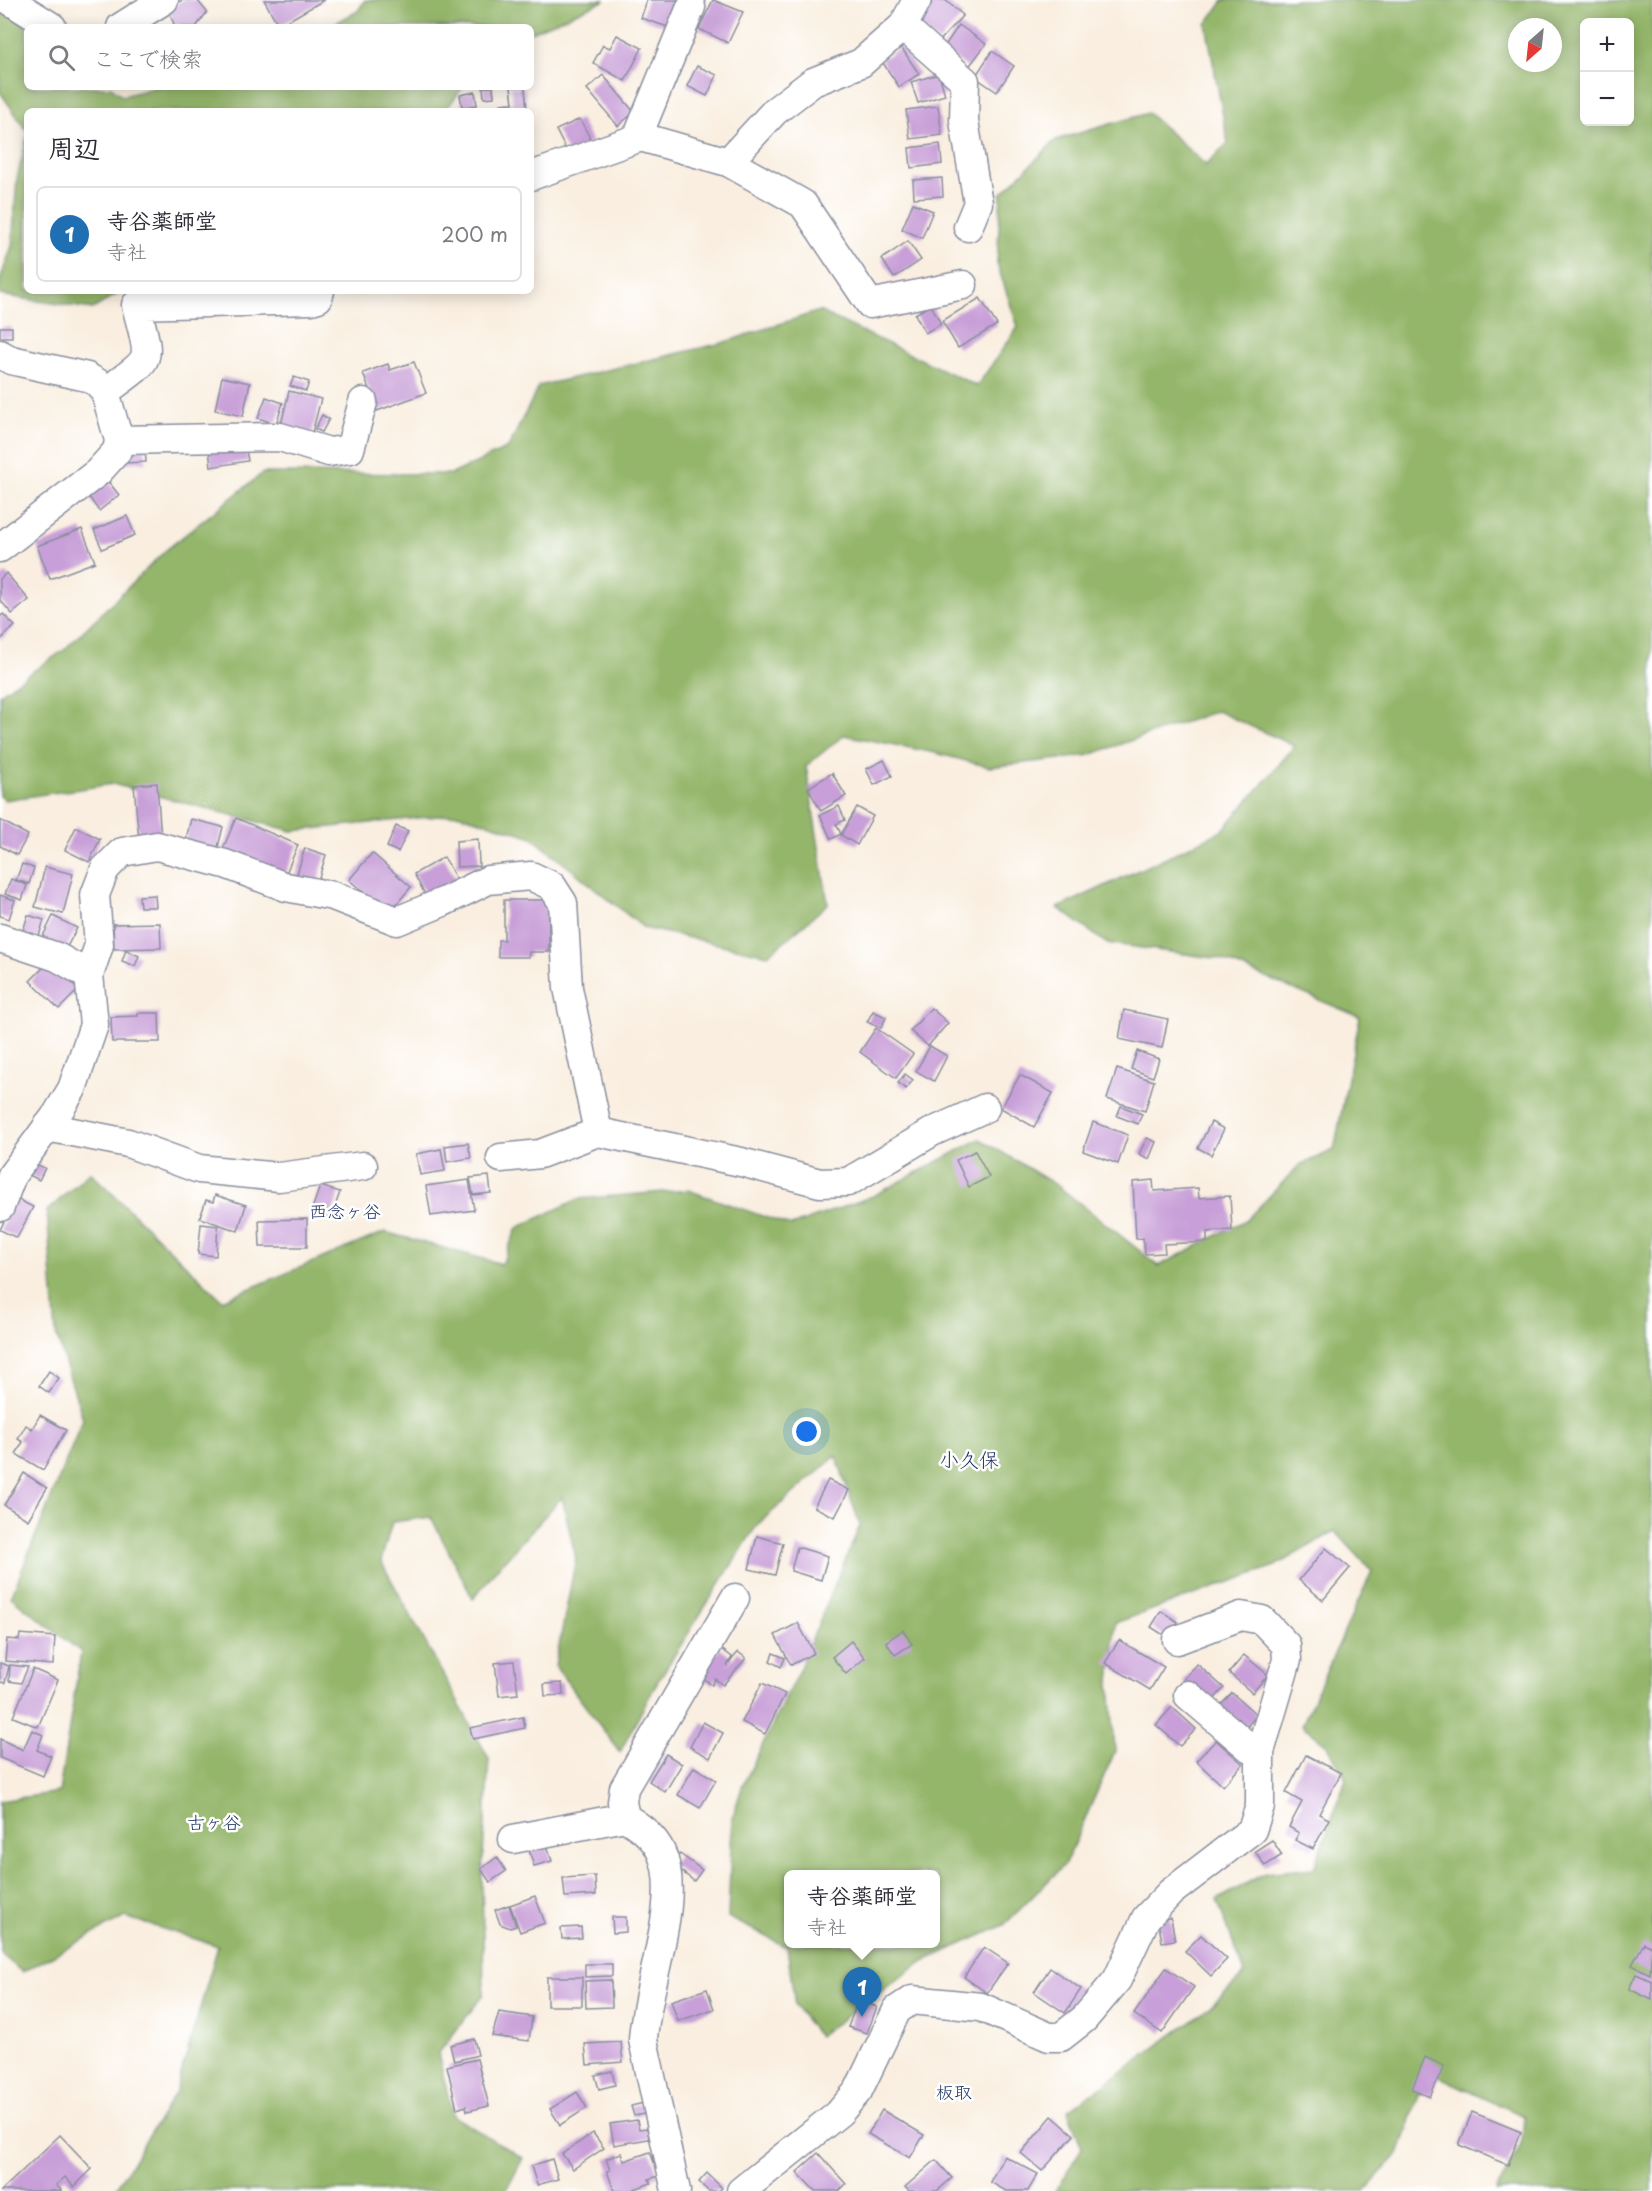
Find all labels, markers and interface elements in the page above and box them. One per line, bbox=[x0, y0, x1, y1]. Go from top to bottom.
north arrow bbox=[1508, 18, 1562, 72]
map controls bbox=[1580, 18, 1634, 126]
button: + bbox=[1580, 18, 1634, 72]
search box bbox=[24, 24, 534, 90]
icon: search bbox=[45, 41, 78, 74]
text: ここで検索 bbox=[93, 41, 203, 74]
button: − bbox=[1580, 72, 1634, 126]
text: 周辺 bbox=[48, 128, 100, 167]
text: 寺谷薬師堂 bbox=[107, 203, 217, 236]
text: 1 bbox=[65, 219, 74, 249]
text: 200 m bbox=[441, 219, 508, 249]
text: 寺社 bbox=[107, 236, 147, 266]
district label: 西念ヶ谷 bbox=[309, 1197, 381, 1224]
your location bbox=[792, 1417, 821, 1446]
district label: 小久保 bbox=[939, 1444, 999, 1474]
district label: 古ヶ谷 bbox=[187, 1808, 241, 1835]
popup bbox=[784, 1870, 940, 1948]
text: 寺谷薬師堂 bbox=[807, 1878, 917, 1911]
text: 寺社 bbox=[807, 1911, 847, 1941]
pin: 1 bbox=[842, 1968, 882, 2017]
district label: 板取 bbox=[936, 2078, 972, 2105]

